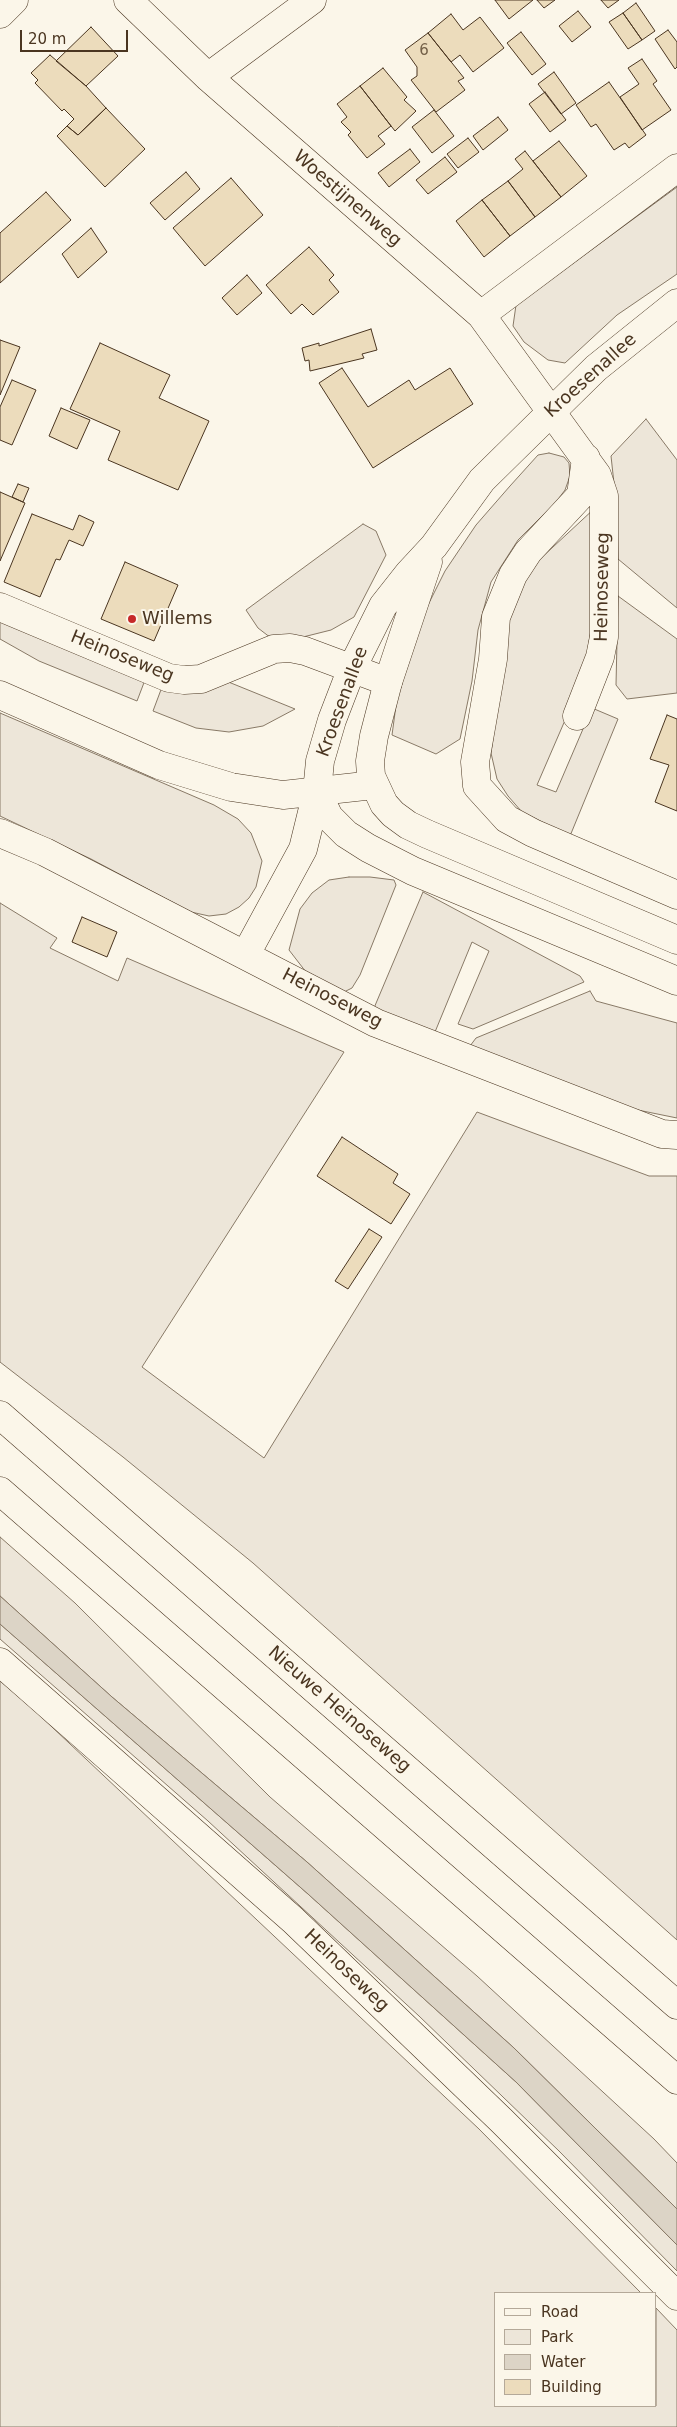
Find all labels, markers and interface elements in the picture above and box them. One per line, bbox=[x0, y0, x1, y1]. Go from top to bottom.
scale bar bbox=[22, 20, 130, 52]
text: 20 m bbox=[28, 30, 66, 48]
house number: 6 bbox=[419, 42, 429, 60]
street label: Woestijnenweg bbox=[288, 146, 406, 252]
street label: Kroesenallee bbox=[541, 329, 641, 423]
street label: Heinoseweg bbox=[591, 532, 615, 642]
place label: Willems bbox=[142, 608, 212, 630]
marker: Willems bbox=[126, 613, 138, 625]
street label: Heinoseweg bbox=[67, 626, 177, 688]
street label: Kroesenallee bbox=[313, 644, 373, 760]
street label: Heinoseweg bbox=[278, 964, 386, 1034]
street label: Nieuwe Heinoseweg bbox=[263, 1642, 415, 1778]
street label: Heinoseweg bbox=[299, 1925, 393, 2017]
legend bbox=[494, 2292, 657, 2407]
text: Road bbox=[541, 2303, 579, 2321]
text: Park bbox=[541, 2328, 573, 2346]
text: Water bbox=[541, 2353, 585, 2371]
text: Building bbox=[541, 2378, 602, 2396]

